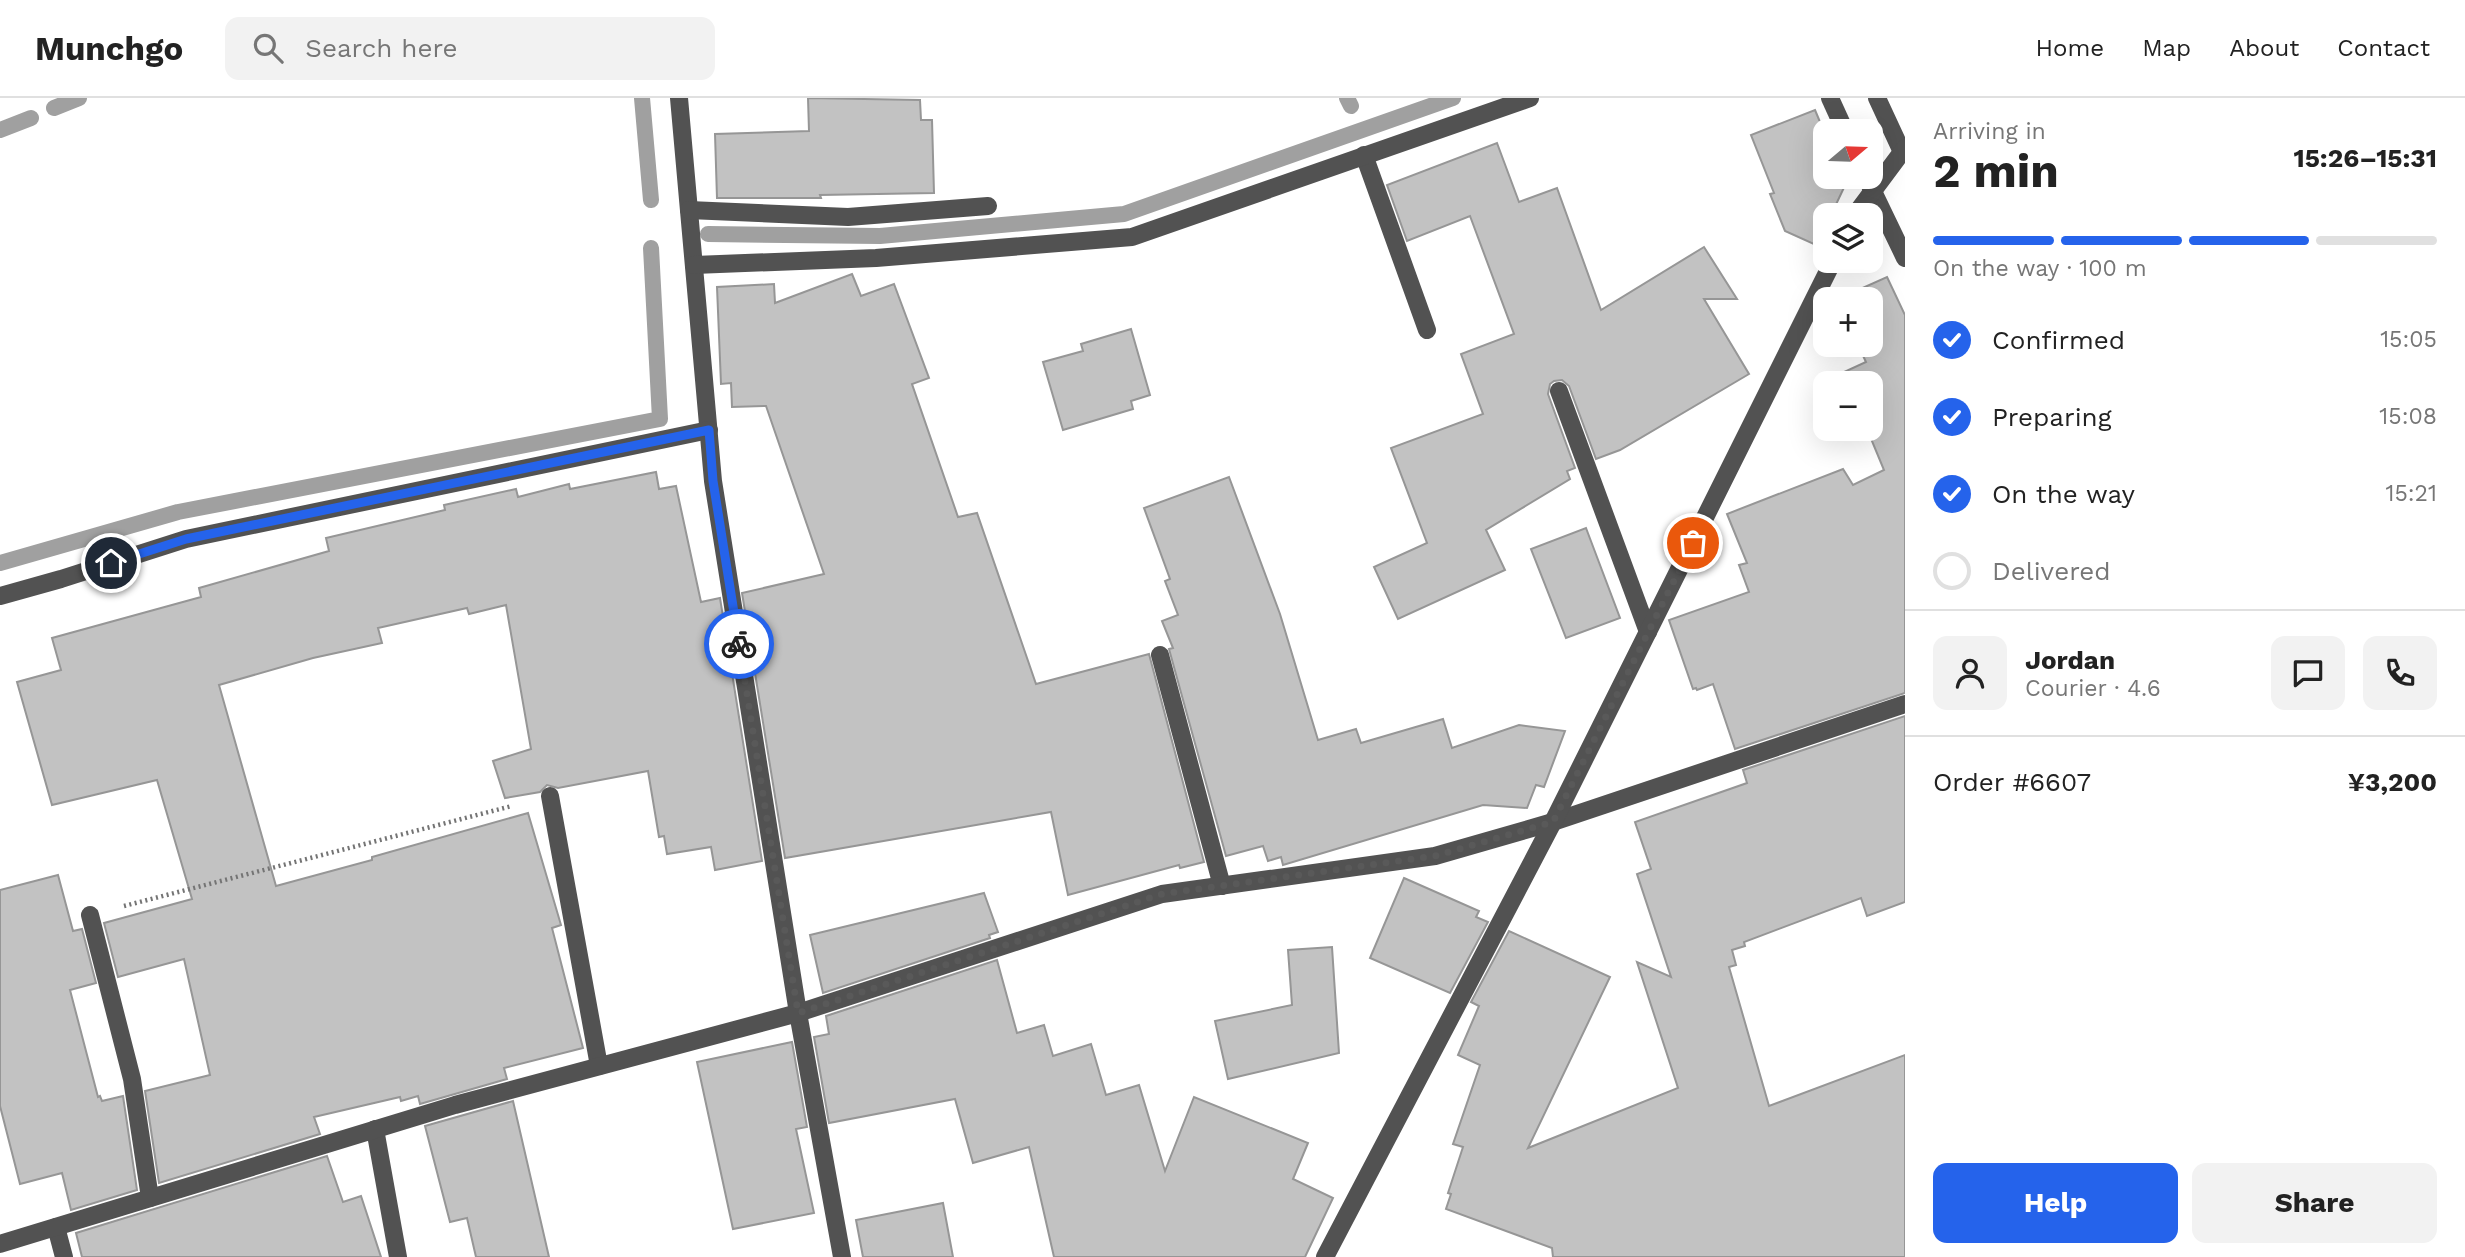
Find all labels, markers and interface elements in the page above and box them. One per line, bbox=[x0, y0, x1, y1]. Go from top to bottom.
search box bbox=[225, 17, 715, 80]
text: Munchgo bbox=[35, 29, 183, 68]
icon: search bbox=[249, 29, 287, 67]
text: Search here bbox=[305, 33, 458, 63]
text: Home bbox=[2036, 34, 2104, 62]
text: Map bbox=[2142, 34, 2191, 62]
text: About bbox=[2229, 34, 2299, 62]
text: Contact bbox=[2337, 34, 2430, 62]
text: Arriving in bbox=[1933, 118, 2046, 145]
north arrow bbox=[1813, 119, 1883, 189]
map controls bbox=[1813, 119, 1883, 441]
text: 15:26–15:31 bbox=[2293, 143, 2437, 173]
text: 2 min bbox=[1933, 144, 2059, 198]
button: layers bbox=[1813, 203, 1883, 273]
text: On the way · 100 m bbox=[1933, 255, 2147, 282]
button: + bbox=[1813, 287, 1883, 357]
icon: check bbox=[1933, 321, 1971, 359]
text: Confirmed bbox=[1992, 325, 2125, 355]
text: 15:05 bbox=[2380, 326, 2437, 353]
button: − bbox=[1813, 371, 1883, 441]
icon: check bbox=[1933, 398, 1971, 436]
text: Preparing bbox=[1992, 402, 2112, 432]
text: 15:08 bbox=[2379, 403, 2437, 430]
icon: check bbox=[1933, 475, 1971, 513]
text: On the way bbox=[1992, 479, 2135, 509]
text: 15:21 bbox=[2385, 480, 2437, 507]
pin bbox=[1663, 513, 1723, 573]
icon: bag bbox=[1674, 524, 1712, 562]
pin bbox=[81, 533, 141, 593]
icon: home bbox=[92, 544, 130, 582]
text: Delivered bbox=[1992, 556, 2111, 586]
courier bbox=[704, 609, 774, 679]
icon: bike bbox=[720, 625, 758, 663]
button: person bbox=[1933, 636, 2007, 710]
button: chat bbox=[2271, 636, 2345, 710]
button: phone bbox=[2363, 636, 2437, 710]
text: Jordan bbox=[2025, 645, 2115, 675]
text: Courier · 4.6 bbox=[2025, 675, 2161, 702]
text: Order #6607 bbox=[1933, 767, 2091, 797]
text: ¥3,200 bbox=[2348, 767, 2437, 797]
button: Help bbox=[1933, 1163, 2178, 1243]
button: Share bbox=[2192, 1163, 2437, 1243]

